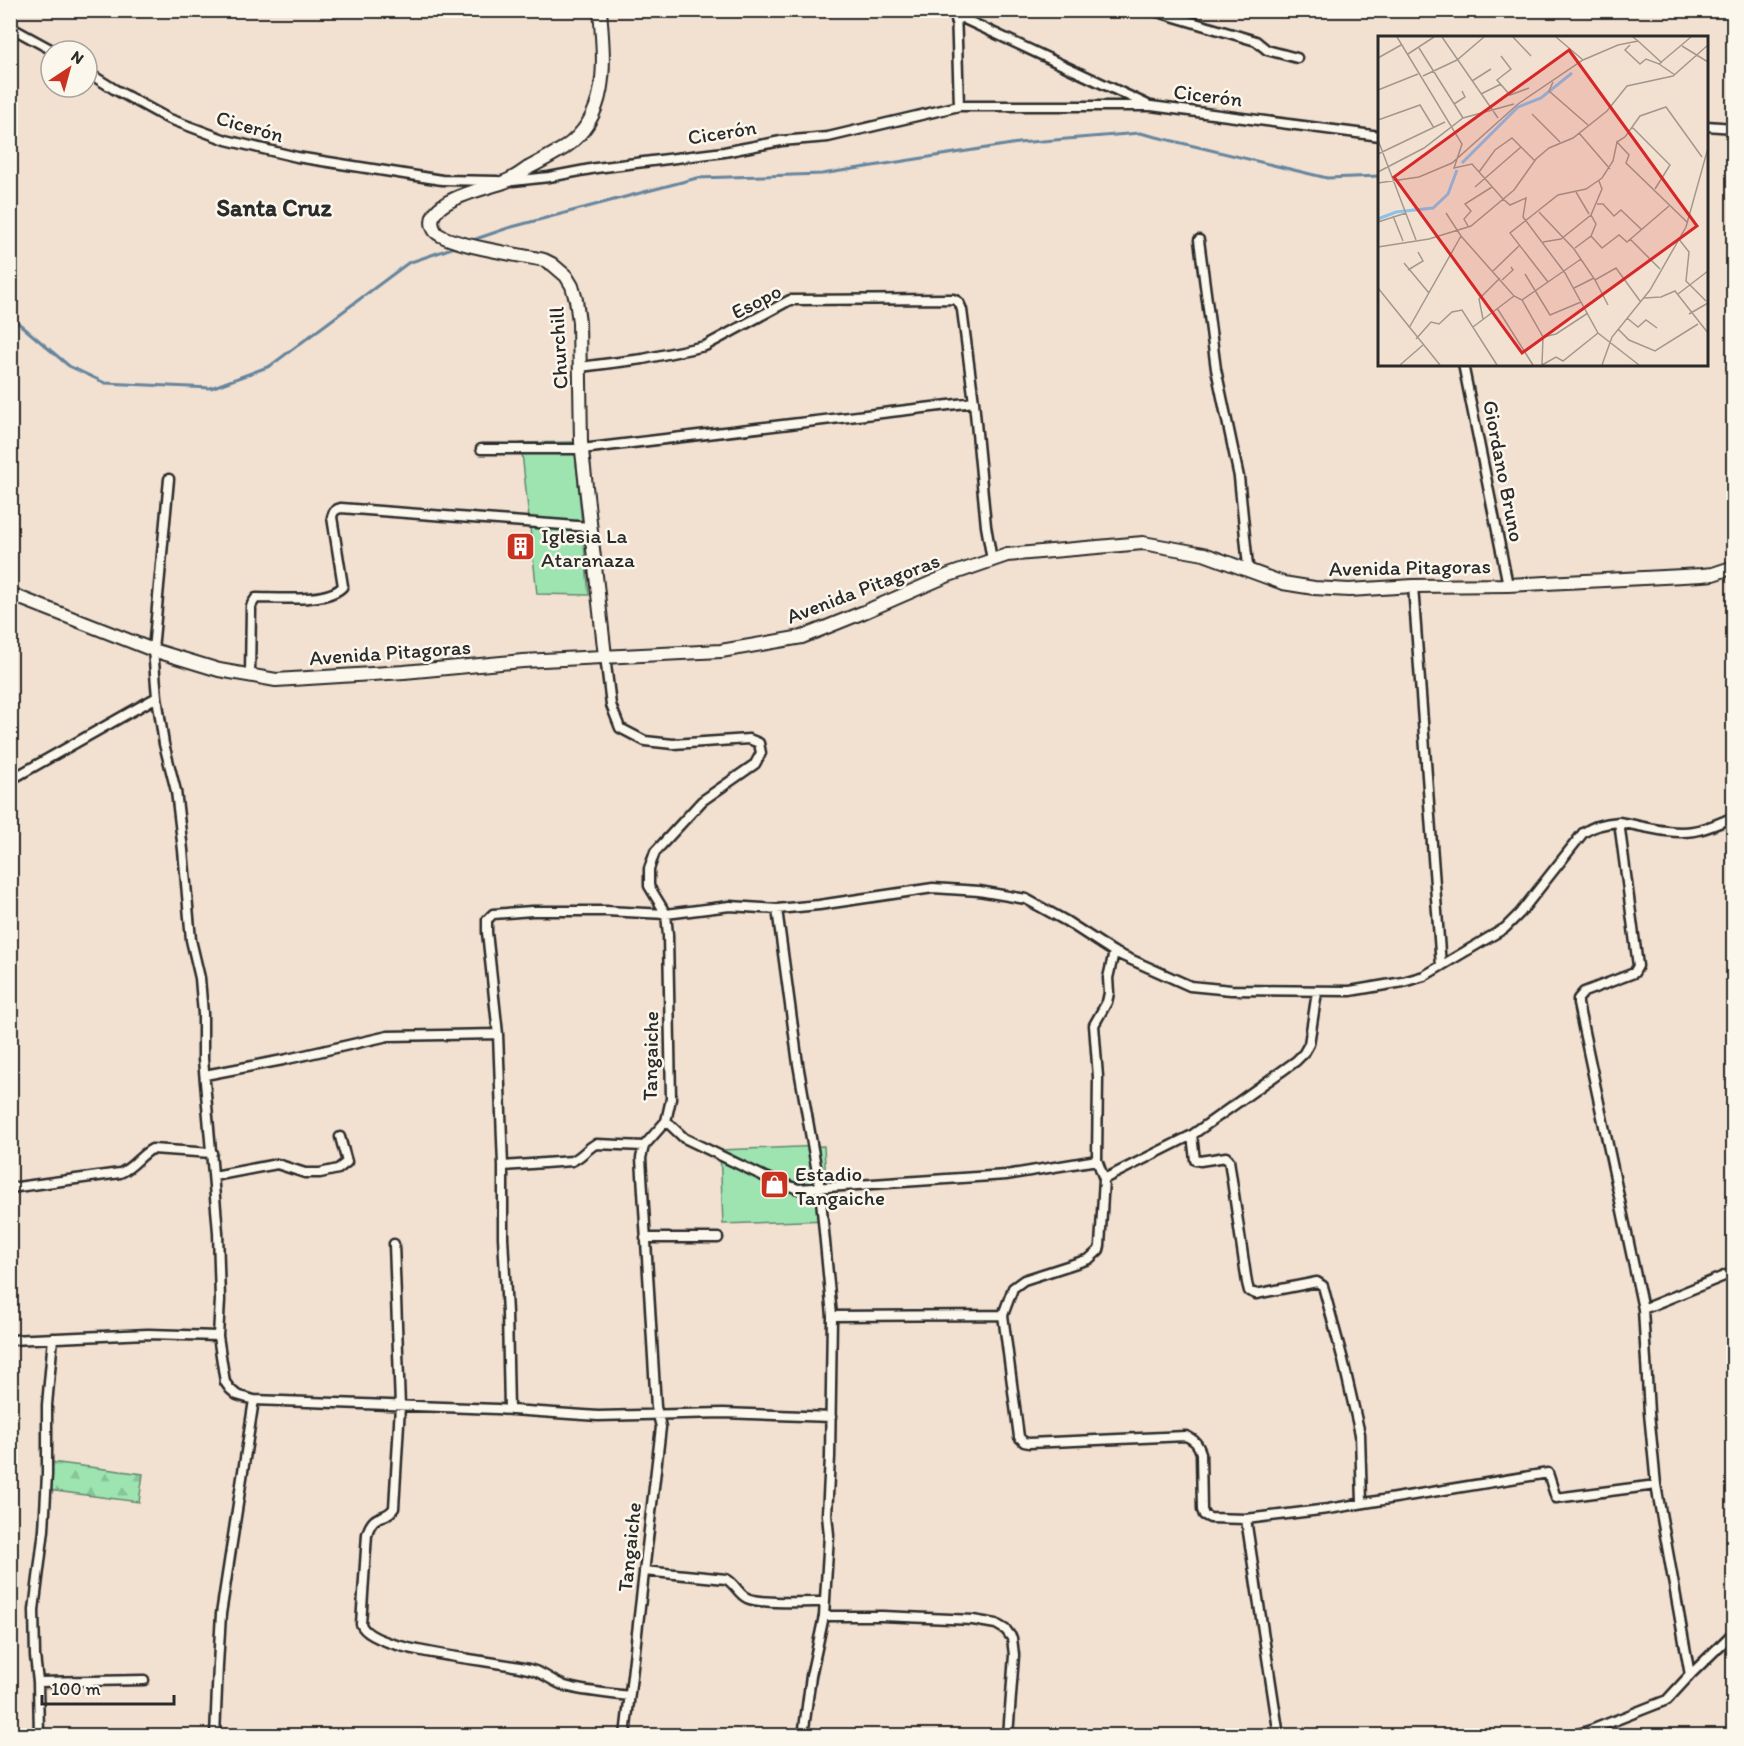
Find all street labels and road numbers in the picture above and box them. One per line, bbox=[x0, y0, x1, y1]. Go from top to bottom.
street label: Cicerón bbox=[1172, 78, 1244, 112]
street label: Cicerón bbox=[213, 104, 287, 148]
street label: Cicerón bbox=[686, 114, 758, 150]
street label: Esopo bbox=[727, 278, 785, 324]
street label: Churchill bbox=[543, 306, 573, 390]
street label: Giordano Bruno bbox=[1478, 398, 1530, 544]
street label: Avenida Pitagoras bbox=[783, 547, 943, 629]
street label: Avenida Pitagoras bbox=[1329, 553, 1491, 581]
street label: Avenida Pitagoras bbox=[308, 634, 472, 670]
street label: Tangaiche bbox=[637, 1011, 663, 1101]
street label: Tangaiche bbox=[612, 1501, 646, 1593]

